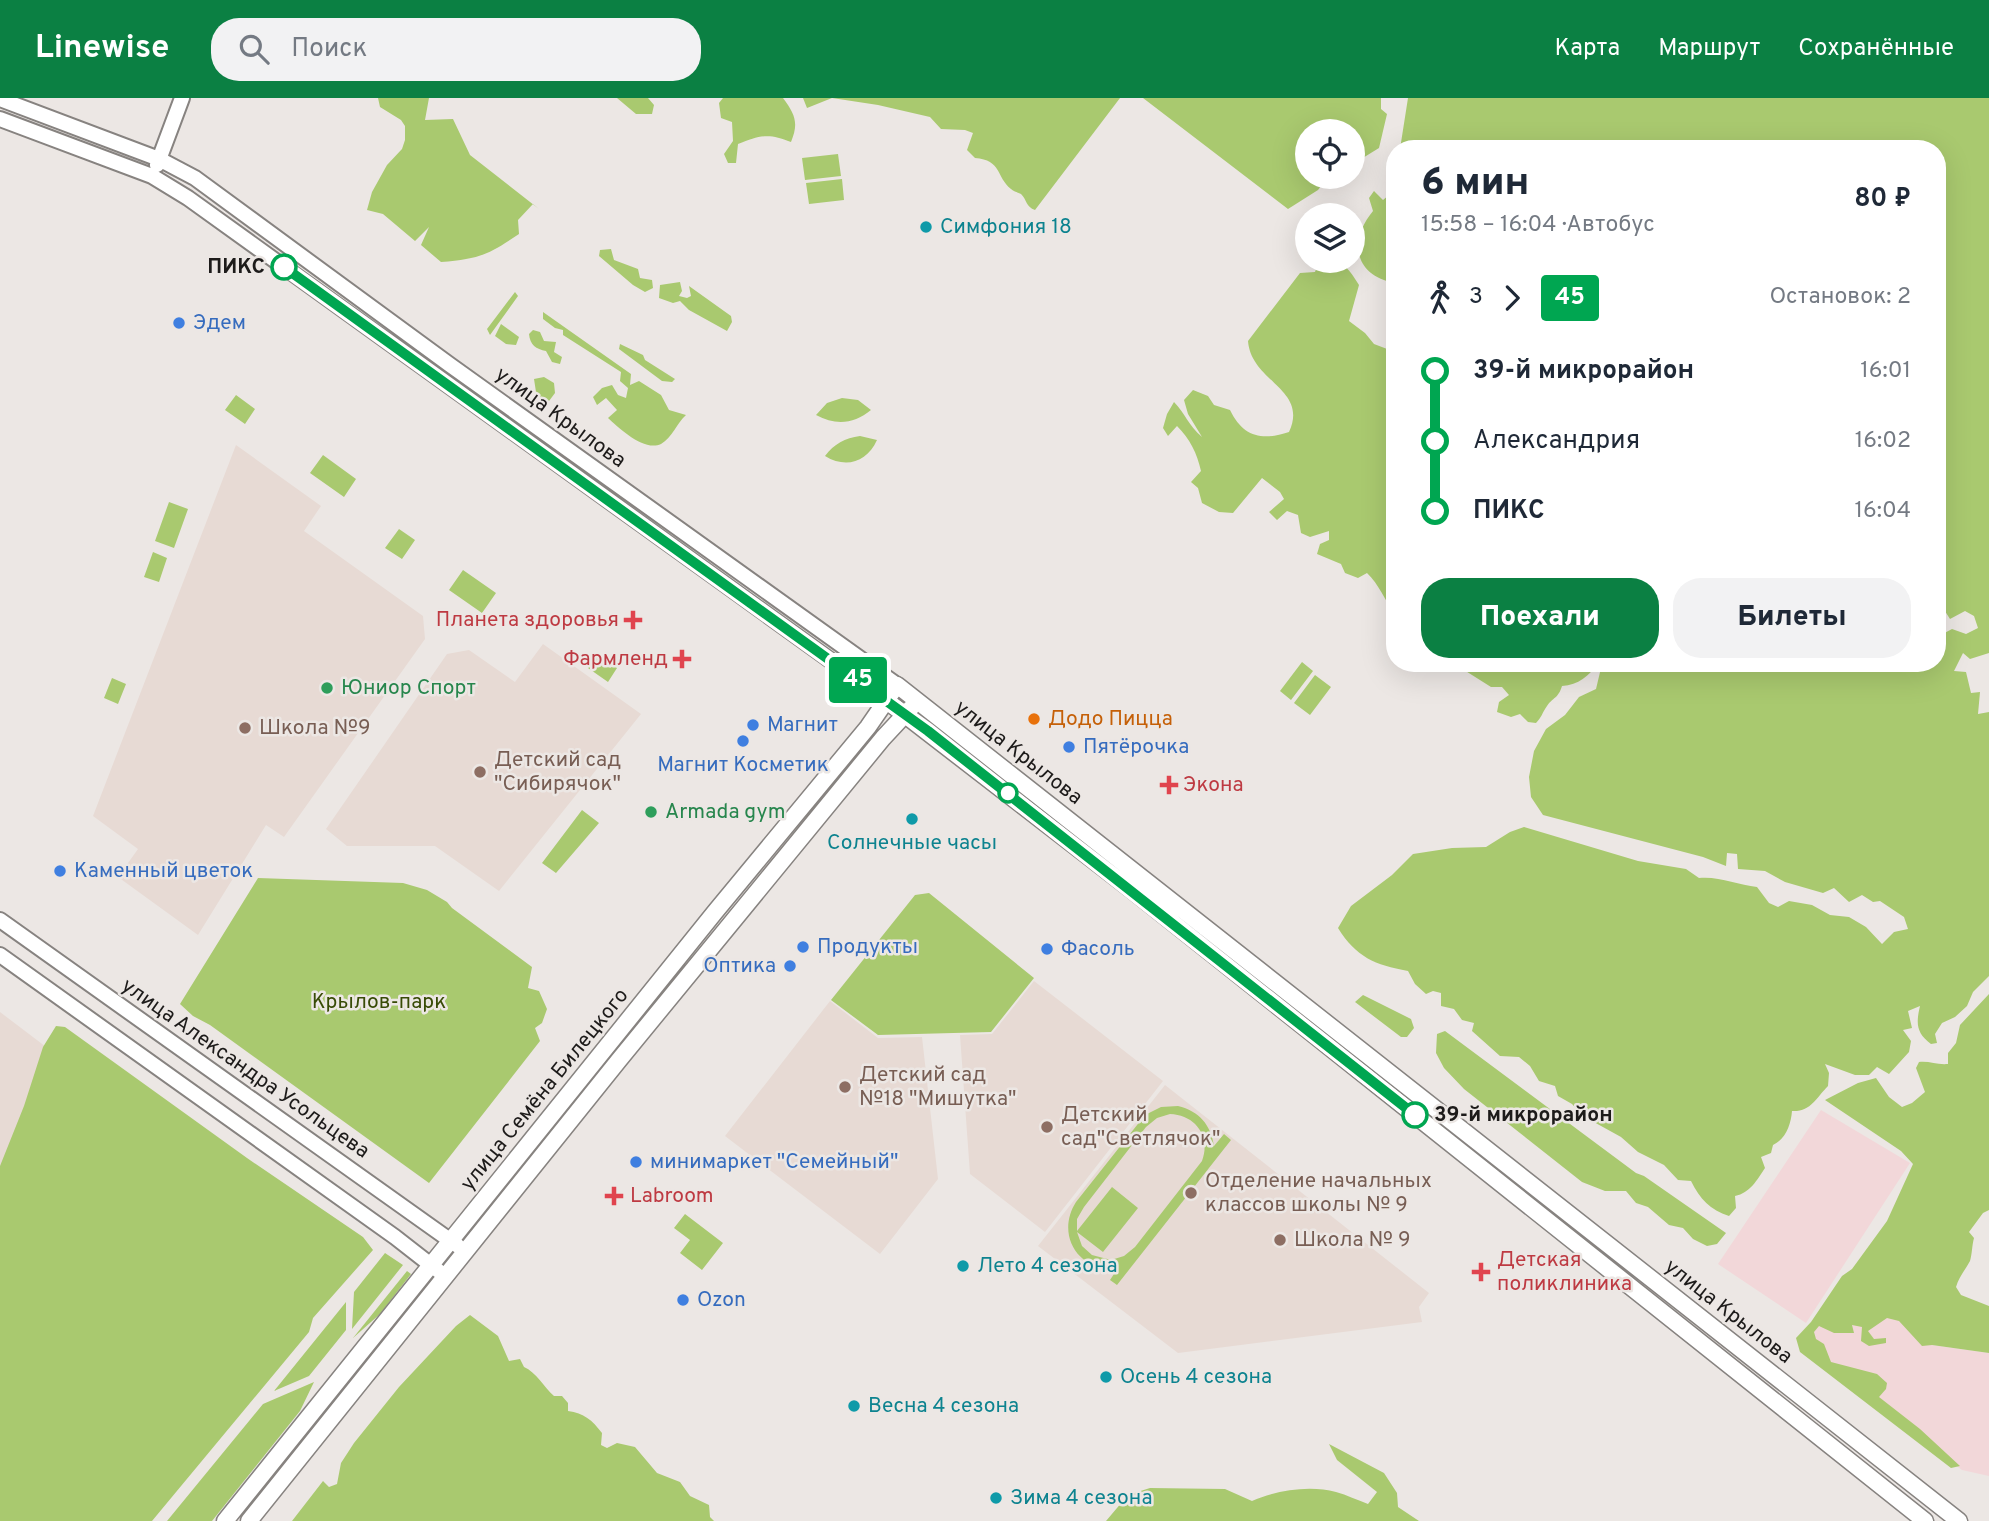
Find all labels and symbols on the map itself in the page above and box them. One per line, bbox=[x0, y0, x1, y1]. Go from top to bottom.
place label: Симфония 18 bbox=[940, 214, 1072, 241]
marker: Симфония 18 bbox=[918, 219, 934, 235]
place label: ПИКС bbox=[207, 254, 265, 281]
marker: ПИКС bbox=[271, 254, 297, 280]
place label: Эдем bbox=[193, 310, 246, 337]
marker: Эдем bbox=[171, 315, 187, 331]
street label: улица Крылова bbox=[489, 361, 631, 475]
place label: Планета здоровья bbox=[436, 607, 619, 634]
marker: Планета здоровья bbox=[625, 612, 641, 628]
place label: Фармленд bbox=[563, 646, 668, 673]
marker: Фармленд bbox=[674, 651, 690, 667]
line badge: 45 bbox=[826, 657, 889, 703]
place label: Юниор Спорт bbox=[341, 675, 476, 702]
marker: Юниор Спорт bbox=[319, 680, 335, 696]
street label: улица Крылова bbox=[948, 695, 1088, 811]
place label: Додо Пицца bbox=[1048, 706, 1173, 733]
marker: Додо Пицца bbox=[1026, 711, 1042, 727]
place label: Магнит bbox=[767, 712, 838, 739]
place label: Школа №9 bbox=[259, 715, 371, 742]
marker: Магнит bbox=[745, 717, 761, 733]
marker: Школа №9 bbox=[237, 720, 253, 736]
marker: Магнит Косметик bbox=[735, 733, 751, 749]
place label: Пятёрочка bbox=[1083, 734, 1189, 761]
marker: Пятёрочка bbox=[1061, 739, 1077, 755]
place label: Детский сад "Сибирячок" bbox=[494, 747, 621, 798]
place label: Магнит Косметик bbox=[657, 752, 829, 779]
marker: Детский сад "Сибирячок" bbox=[472, 764, 488, 780]
place label: Экона bbox=[1183, 772, 1244, 799]
marker: Экона bbox=[1161, 777, 1177, 793]
unlabelled marker bbox=[998, 783, 1018, 803]
place label: Armada gym bbox=[665, 799, 786, 826]
marker: Armada gym bbox=[643, 804, 659, 820]
marker: Солнечные часы bbox=[904, 811, 920, 827]
place label: Солнечные часы bbox=[827, 830, 997, 857]
place label: Каменный цветок bbox=[74, 858, 253, 885]
marker: Каменный цветок bbox=[52, 863, 68, 879]
place label: Продукты bbox=[817, 934, 918, 961]
place label: Фасоль bbox=[1061, 936, 1135, 963]
marker: Продукты bbox=[795, 939, 811, 955]
marker: Фасоль bbox=[1039, 941, 1055, 957]
place label: Оптика bbox=[703, 953, 776, 980]
marker: Оптика bbox=[782, 958, 798, 974]
street label: улица Александра Усольцева bbox=[116, 973, 374, 1165]
street label: улица Семёна Билецкого bbox=[455, 983, 635, 1197]
park label: Крылов-парк bbox=[312, 989, 446, 1016]
place label: Детский сад №18 "Мишутка" bbox=[859, 1062, 1017, 1113]
marker: Детский сад №18 "Мишутка" bbox=[837, 1079, 853, 1095]
place label: Детский сад"Светлячок" bbox=[1061, 1102, 1220, 1153]
marker: 39-й микрорайон bbox=[1402, 1102, 1428, 1128]
place label: 39-й микрорайон bbox=[1434, 1102, 1613, 1129]
marker: Детский сад"Светлячок" bbox=[1039, 1119, 1055, 1135]
place label: минимаркет "Семейный" bbox=[650, 1149, 898, 1176]
marker: минимаркет "Семейный" bbox=[628, 1154, 644, 1170]
place label: Отделение начальных классов школы № 9 bbox=[1205, 1168, 1432, 1219]
place label: Labroom bbox=[630, 1183, 714, 1210]
marker: Отделение начальных классов школы № 9 bbox=[1183, 1185, 1199, 1201]
marker: Labroom bbox=[604, 1186, 624, 1206]
place label: Школа № 9 bbox=[1294, 1227, 1410, 1254]
marker: Школа № 9 bbox=[1272, 1232, 1288, 1248]
place label: Детская поликлиника bbox=[1497, 1247, 1632, 1298]
place label: Лето 4 сезона bbox=[977, 1253, 1118, 1280]
street label: улица Крылова bbox=[1658, 1254, 1798, 1370]
marker: Лето 4 сезона bbox=[955, 1258, 971, 1274]
marker: Детская поликлиника bbox=[1471, 1262, 1491, 1282]
place label: Ozon bbox=[697, 1287, 746, 1314]
marker: Ozon bbox=[675, 1292, 691, 1308]
place label: Осень 4 сезона bbox=[1120, 1364, 1272, 1391]
marker: Осень 4 сезона bbox=[1098, 1369, 1114, 1385]
place label: Весна 4 сезона bbox=[868, 1393, 1019, 1420]
marker: Весна 4 сезона bbox=[846, 1398, 862, 1414]
place label: Зима 4 сезона bbox=[1010, 1485, 1152, 1512]
marker: Зима 4 сезона bbox=[988, 1490, 1004, 1506]

